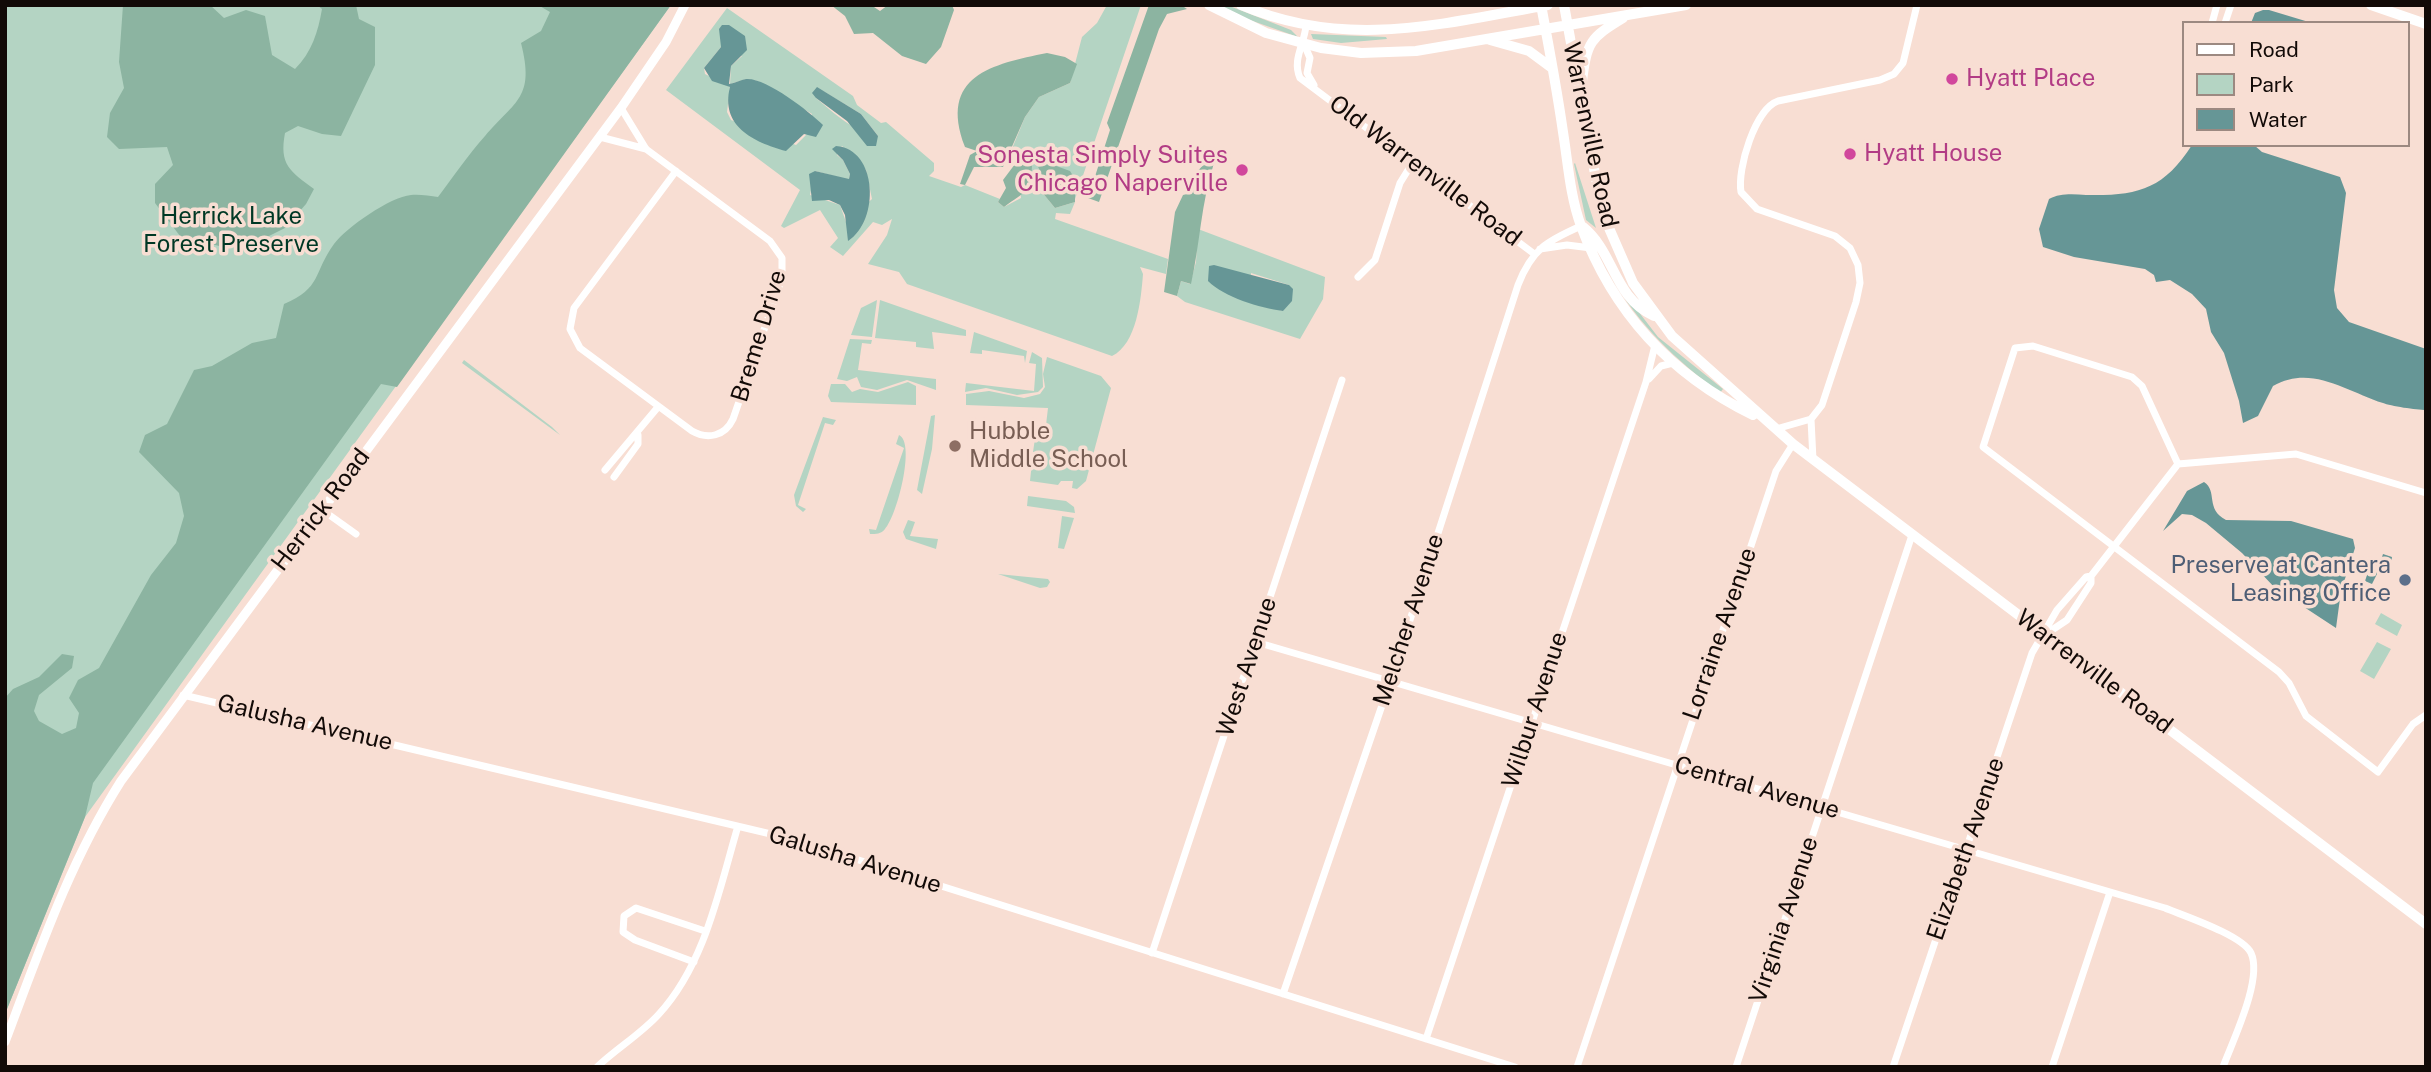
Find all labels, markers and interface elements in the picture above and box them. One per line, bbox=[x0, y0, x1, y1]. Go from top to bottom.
legend bbox=[2182, 21, 2410, 147]
text: Road bbox=[2249, 37, 2299, 62]
street label: Warrenville Road bbox=[1556, 40, 1624, 230]
place label: Hyatt Place bbox=[1966, 65, 2095, 93]
marker: Hyatt Place bbox=[1944, 71, 1960, 87]
text: Park bbox=[2249, 72, 2294, 97]
street label: Old Warrenville Road bbox=[1323, 89, 1527, 253]
text: Water bbox=[2249, 107, 2307, 132]
place label: Hyatt House bbox=[1864, 140, 2002, 168]
place label: Sonesta Simply Suites Chicago Naperville bbox=[977, 142, 1228, 198]
marker: Hyatt House bbox=[1842, 146, 1858, 162]
marker: Sonesta Simply Suites Chicago Naperville bbox=[1234, 162, 1250, 178]
park label: Herrick Lake Forest Preserve bbox=[143, 203, 319, 259]
street label: Breme Drive bbox=[725, 267, 793, 405]
place label: Hubble Middle School bbox=[969, 418, 1128, 474]
marker: Hubble Middle School bbox=[947, 438, 963, 454]
street label: Herrick Road bbox=[266, 443, 376, 577]
street label: Melcher Avenue bbox=[1368, 530, 1450, 710]
street label: Lorraine Avenue bbox=[1677, 544, 1763, 724]
place label: Preserve at Cantera Leasing Office bbox=[2171, 552, 2391, 608]
marker: Preserve at Cantera Leasing Office bbox=[2397, 572, 2413, 588]
street label: West Avenue bbox=[1211, 594, 1283, 740]
street label: Warrenville Road bbox=[2010, 604, 2178, 740]
street label: Wilbur Avenue bbox=[1496, 628, 1574, 792]
street label: Galusha Avenue bbox=[214, 689, 396, 757]
street label: Central Avenue bbox=[1671, 751, 1843, 825]
street label: Elizabeth Avenue bbox=[1921, 754, 2011, 944]
street label: Galusha Avenue bbox=[765, 820, 945, 900]
street label: Virginia Avenue bbox=[1743, 833, 1825, 1007]

